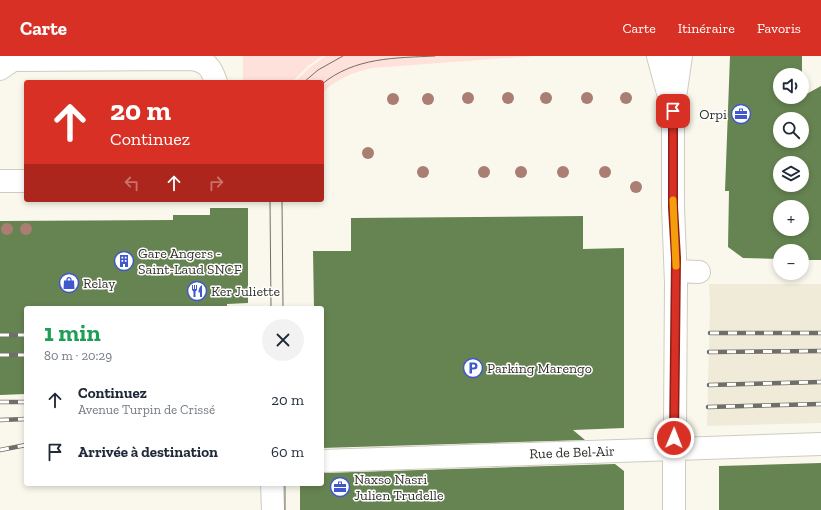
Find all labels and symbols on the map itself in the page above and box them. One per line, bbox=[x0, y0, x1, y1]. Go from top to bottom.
pin bbox=[656, 94, 690, 128]
office icon: Orpi bbox=[730, 103, 752, 125]
place label: Orpi bbox=[699, 106, 727, 123]
place label: Gare Angers - Saint-Laud SNCF bbox=[138, 245, 242, 278]
building icon: Gare Angers - Saint-Laud SNCF bbox=[113, 250, 135, 272]
shop icon: Relay bbox=[58, 272, 80, 294]
place label: Relay bbox=[83, 275, 116, 292]
restaurant icon: Ker Juliette bbox=[186, 280, 208, 302]
place label: Ker Juliette bbox=[211, 283, 280, 300]
parking icon: Parking Marengo bbox=[462, 357, 484, 379]
place label: Parking Marengo bbox=[487, 360, 592, 377]
position arrow bbox=[653, 417, 695, 459]
street label: Rue de Bel-Air bbox=[529, 443, 615, 462]
place label: Naxso Nasri Julien Trudelle bbox=[354, 471, 444, 504]
office icon: Naxso Nasri Julien Trudelle bbox=[329, 476, 351, 498]

